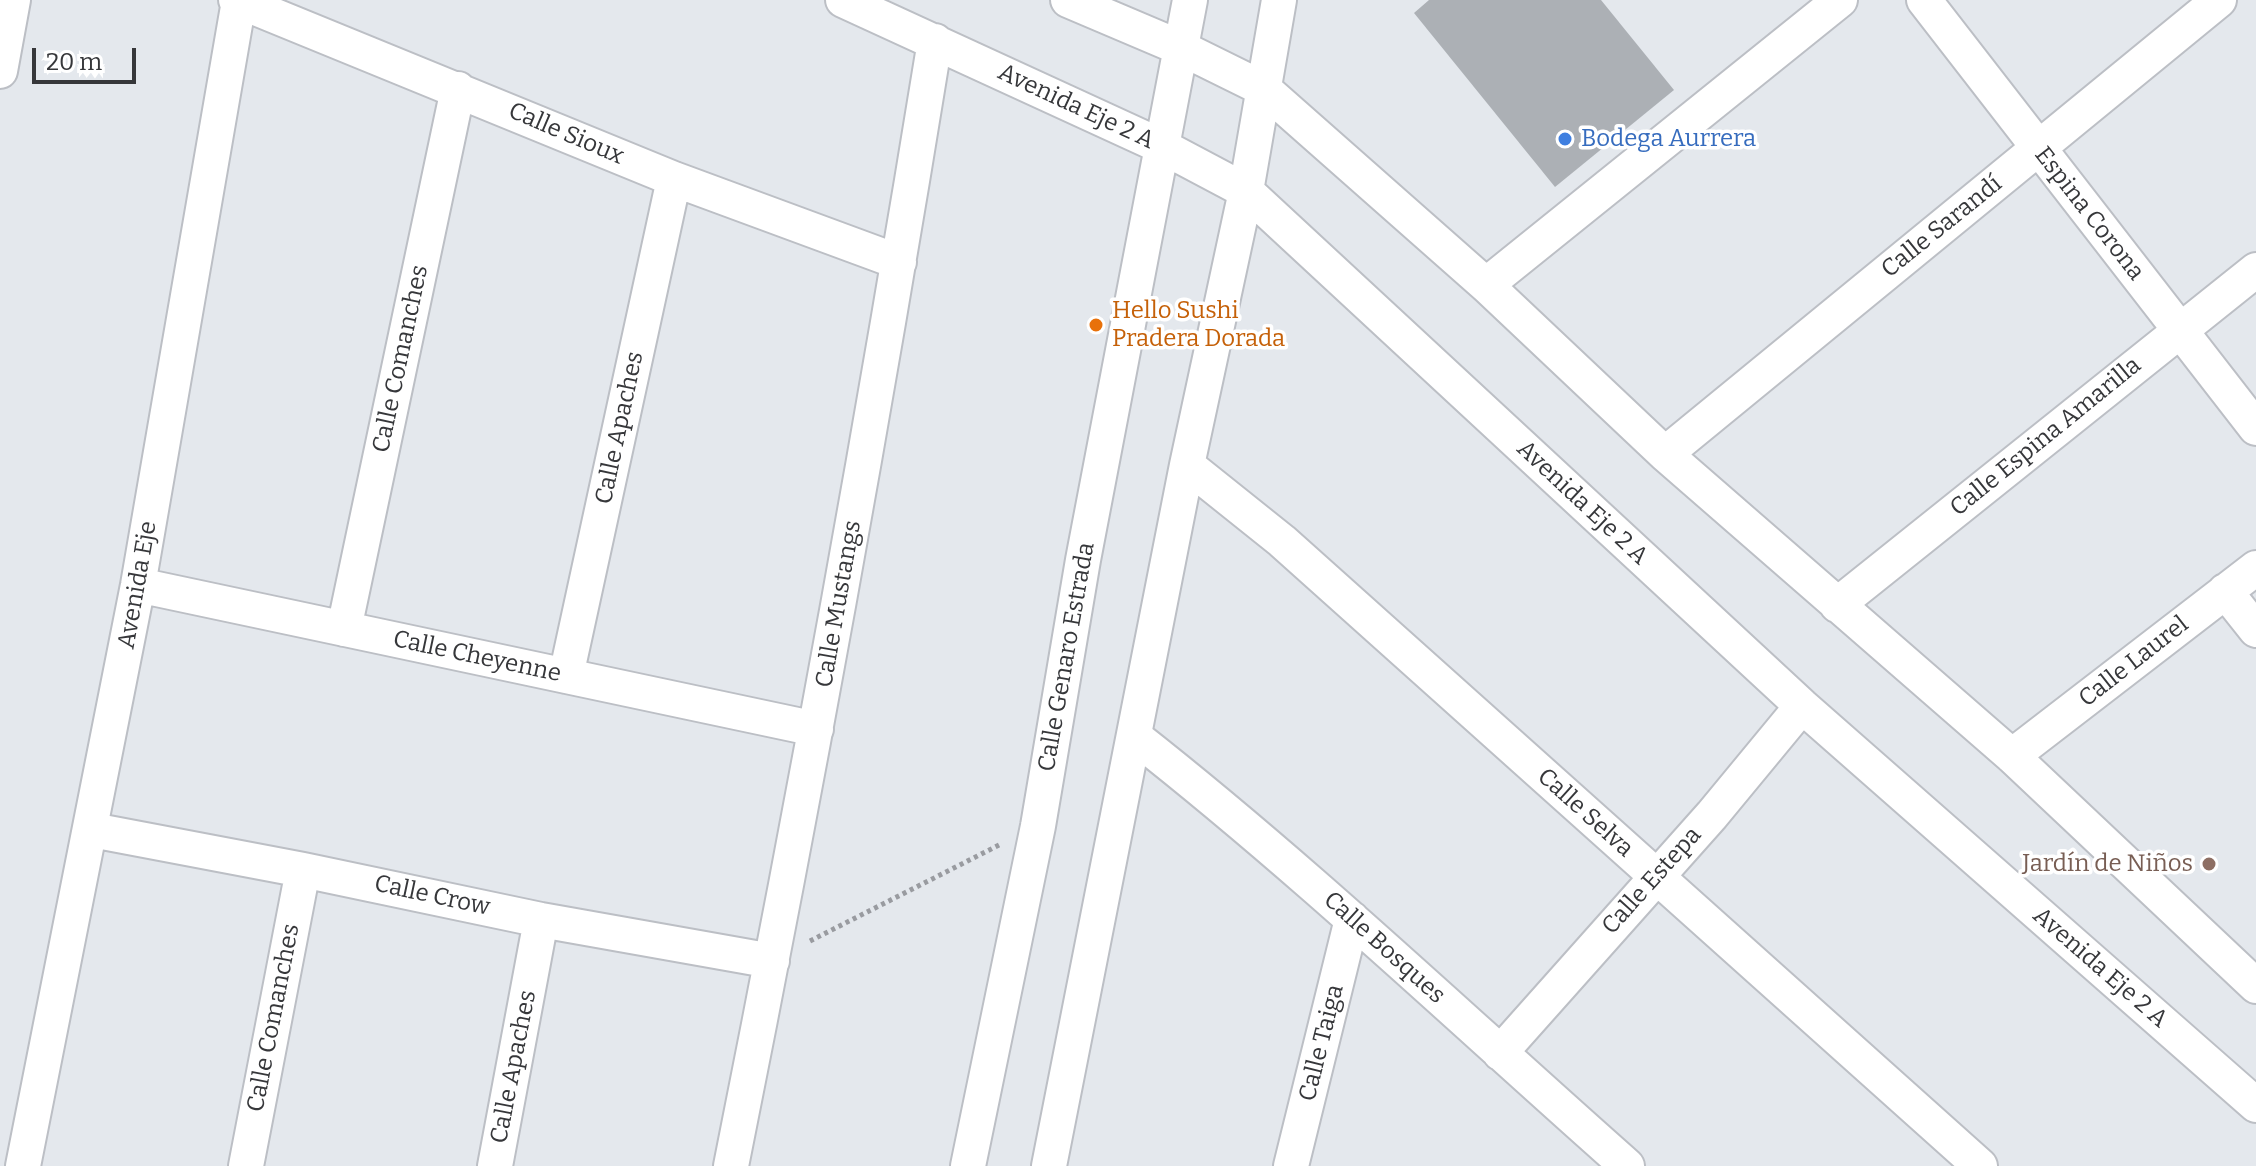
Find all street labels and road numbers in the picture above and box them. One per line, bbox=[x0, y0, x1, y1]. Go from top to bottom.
street label: Avenida Eje 2 A bbox=[993, 58, 1159, 156]
street label: Calle Sioux bbox=[504, 97, 628, 171]
street label: Espina Corona bbox=[2028, 142, 2150, 286]
street label: Calle Sarandí bbox=[1876, 170, 2008, 284]
street label: Calle Comanches bbox=[367, 263, 435, 455]
street label: Calle Apaches bbox=[590, 349, 650, 507]
street label: Calle Espina Amarilla bbox=[1945, 351, 2147, 523]
street label: Avenida Eje 2 A bbox=[1510, 435, 1654, 571]
street label: Calle Mustangs bbox=[810, 518, 868, 690]
street label: Avenida Eje bbox=[113, 519, 163, 651]
street label: Calle Genaro Estrada bbox=[1033, 540, 1101, 774]
street label: Calle Laurel bbox=[2074, 610, 2194, 714]
street label: Calle Cheyenne bbox=[390, 625, 564, 689]
street label: Calle Selva bbox=[1531, 763, 1639, 863]
street label: Calle Estepa bbox=[1596, 821, 1708, 941]
street label: Calle Crow bbox=[372, 870, 492, 922]
street label: Calle Bosques bbox=[1317, 886, 1451, 1010]
street label: Avenida Eje 2 A bbox=[2027, 902, 2173, 1034]
street label: Calle Comanches bbox=[242, 921, 306, 1115]
street label: Calle Taiga bbox=[1294, 982, 1350, 1104]
street label: Calle Apaches bbox=[485, 988, 543, 1146]

